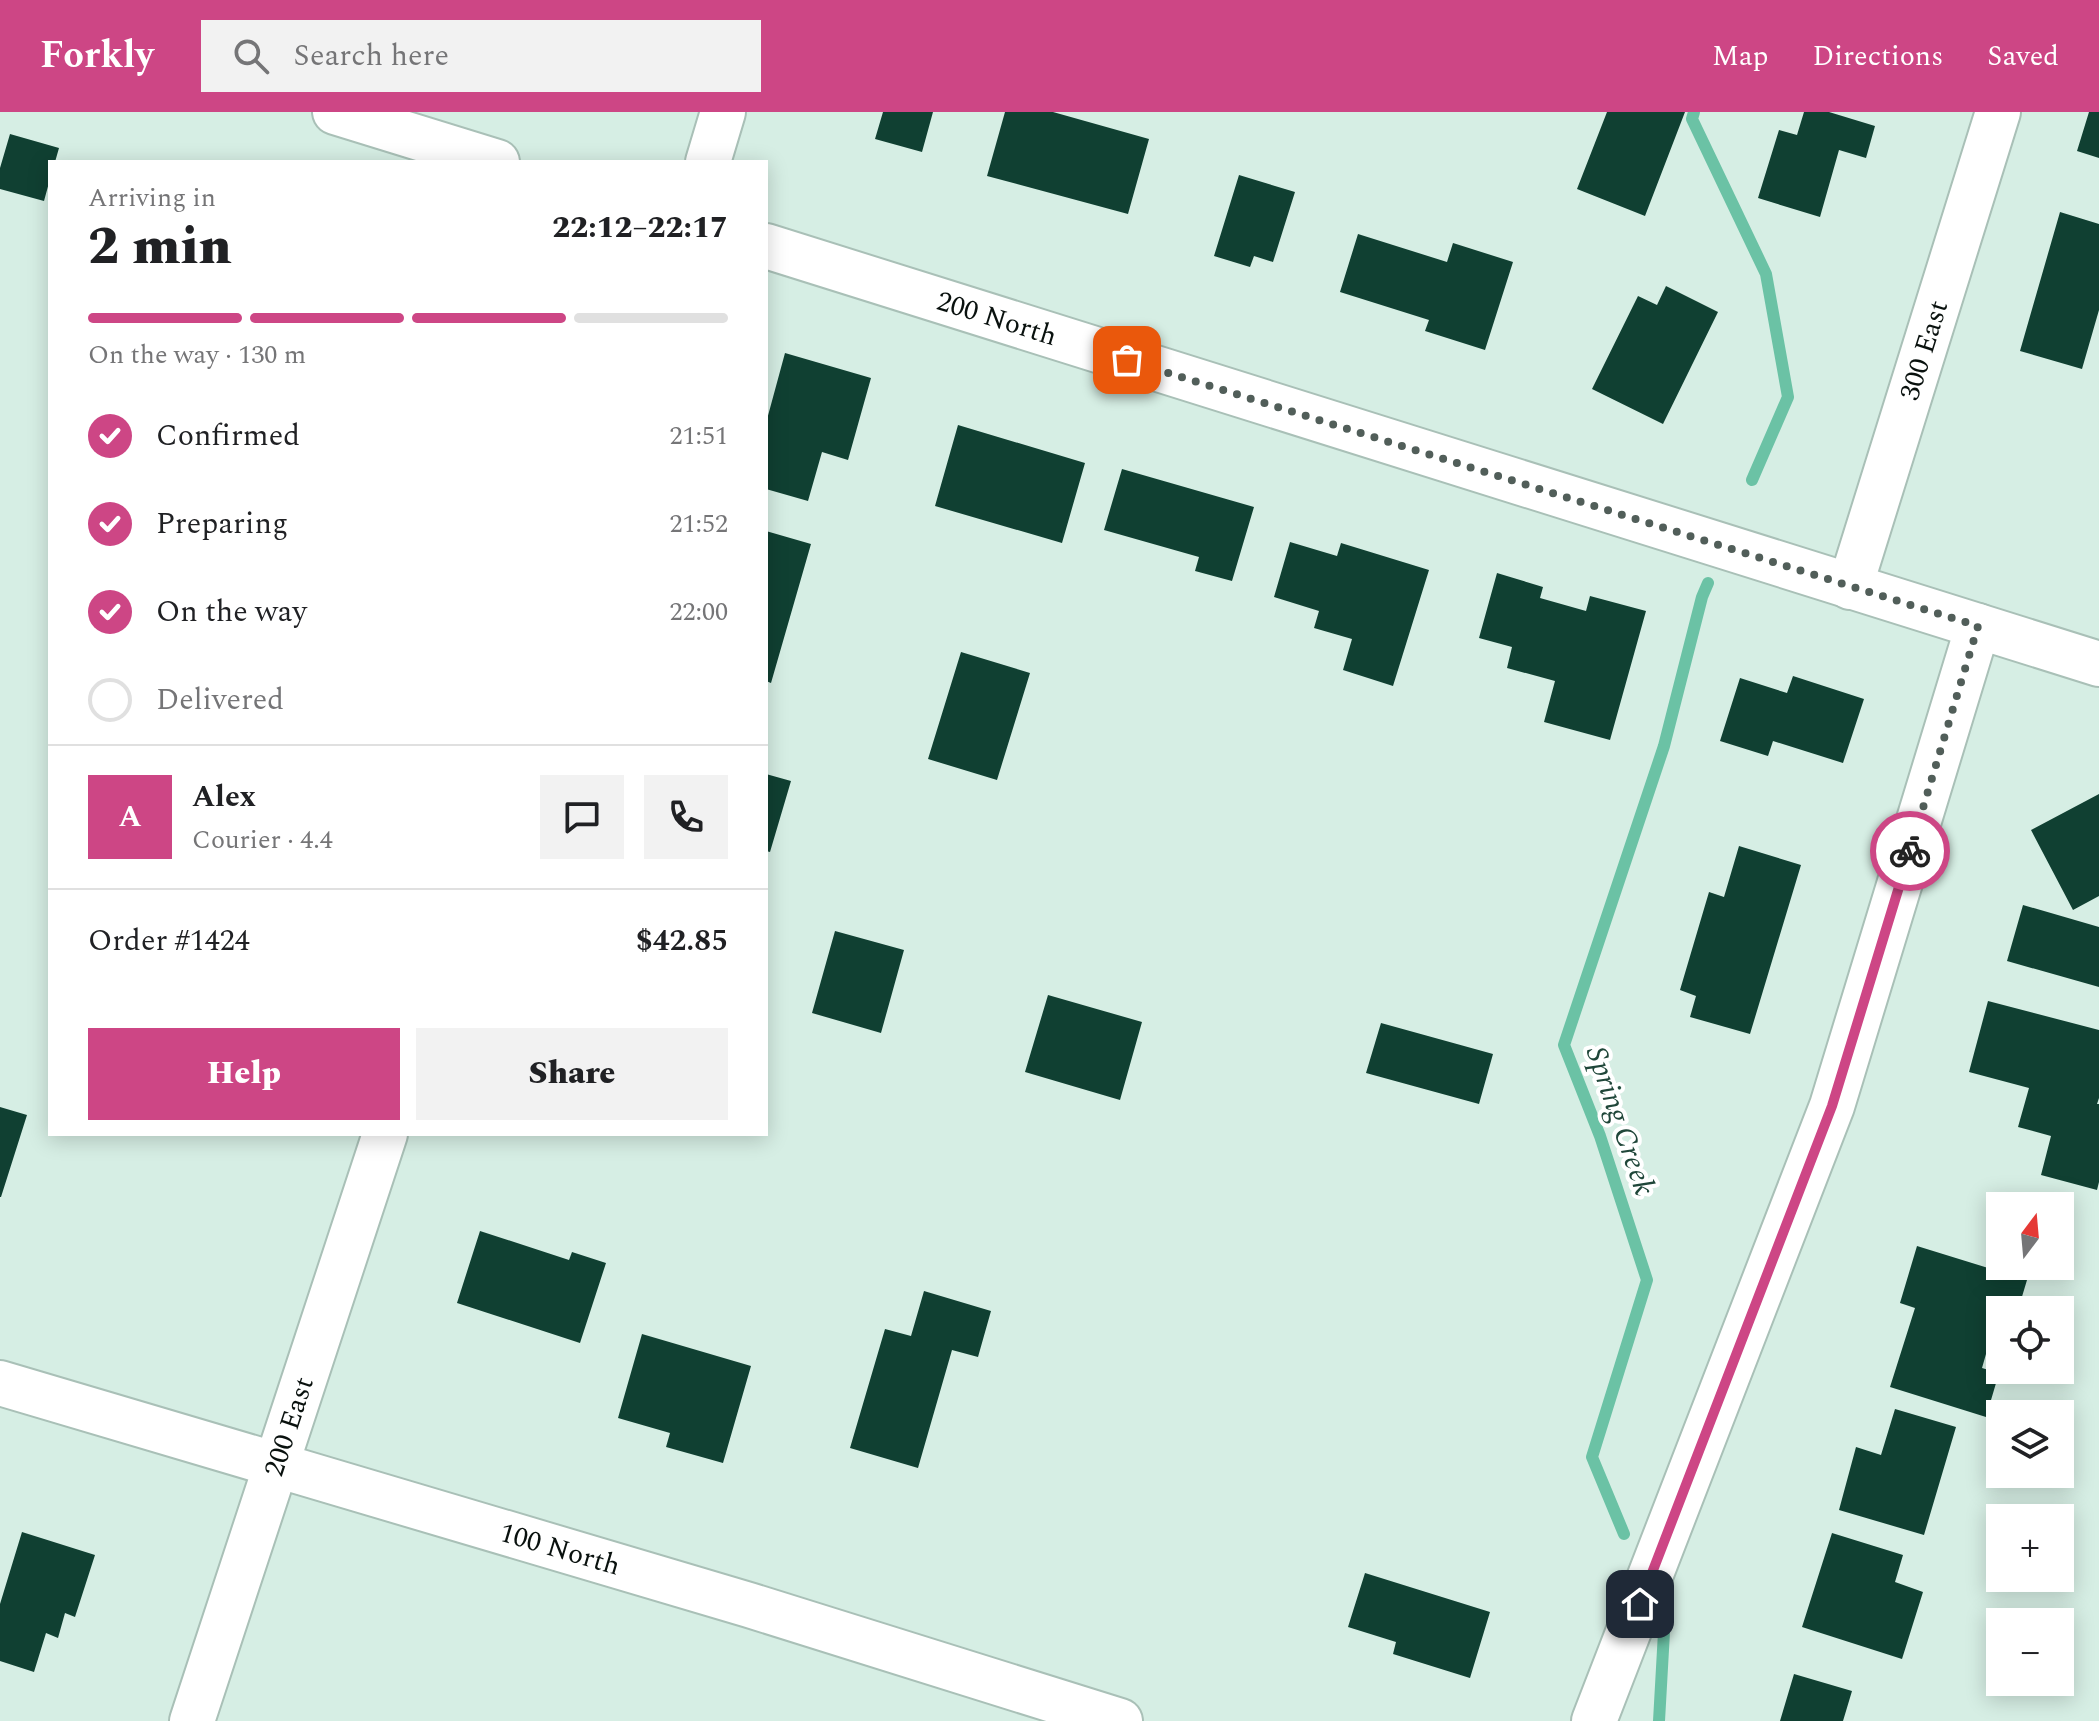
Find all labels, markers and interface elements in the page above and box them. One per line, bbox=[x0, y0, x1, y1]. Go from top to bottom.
search box bbox=[201, 20, 761, 92]
text: Forkly bbox=[40, 27, 153, 85]
text: Search here bbox=[293, 33, 449, 79]
icon: search bbox=[229, 34, 273, 78]
text: Map bbox=[1712, 35, 1769, 78]
text: Directions bbox=[1813, 35, 1943, 78]
text: Saved bbox=[1987, 35, 2059, 78]
text: Arriving in bbox=[88, 178, 216, 218]
text: 22:12–22:17 bbox=[552, 205, 728, 251]
text: 2 min bbox=[88, 208, 232, 287]
street label: 200 North bbox=[931, 279, 1062, 357]
street label: 300 East bbox=[1888, 295, 1960, 406]
pin bbox=[1093, 326, 1161, 394]
text: On the way · 130 m bbox=[88, 335, 306, 375]
icon: bag bbox=[1105, 338, 1149, 382]
text: Confirmed bbox=[156, 413, 300, 459]
icon: check bbox=[88, 414, 132, 458]
text: 21:51 bbox=[669, 416, 728, 456]
text: Preparing bbox=[156, 501, 288, 547]
icon: check bbox=[88, 502, 132, 546]
text: 21:52 bbox=[669, 504, 728, 544]
text: On the way bbox=[156, 589, 307, 635]
icon: check bbox=[88, 590, 132, 634]
text: 22:00 bbox=[669, 592, 728, 632]
text: Delivered bbox=[156, 677, 284, 723]
text: Alex bbox=[192, 774, 256, 820]
button: chat bbox=[540, 775, 624, 859]
button: phone bbox=[644, 775, 728, 859]
text: A bbox=[118, 794, 142, 840]
courier bbox=[1870, 811, 1950, 891]
text: Courier · 4.4 bbox=[192, 820, 333, 860]
icon: bike bbox=[1888, 829, 1932, 873]
text: Order #1424 bbox=[88, 918, 250, 964]
text: $42.85 bbox=[636, 918, 728, 964]
button: Help bbox=[88, 1028, 400, 1120]
button: Share bbox=[416, 1028, 728, 1120]
water label: Spring Creek bbox=[1573, 1040, 1667, 1202]
north arrow bbox=[1986, 1192, 2074, 1280]
map controls bbox=[1986, 1192, 2074, 1696]
button: locate bbox=[1986, 1296, 2074, 1384]
street label: 200 East bbox=[252, 1371, 325, 1482]
button: layers bbox=[1986, 1400, 2074, 1488]
button: + bbox=[1986, 1504, 2074, 1592]
street label: 100 North bbox=[494, 1511, 625, 1587]
pin bbox=[1606, 1570, 1674, 1638]
icon: home bbox=[1618, 1582, 1662, 1626]
button: − bbox=[1986, 1608, 2074, 1696]

